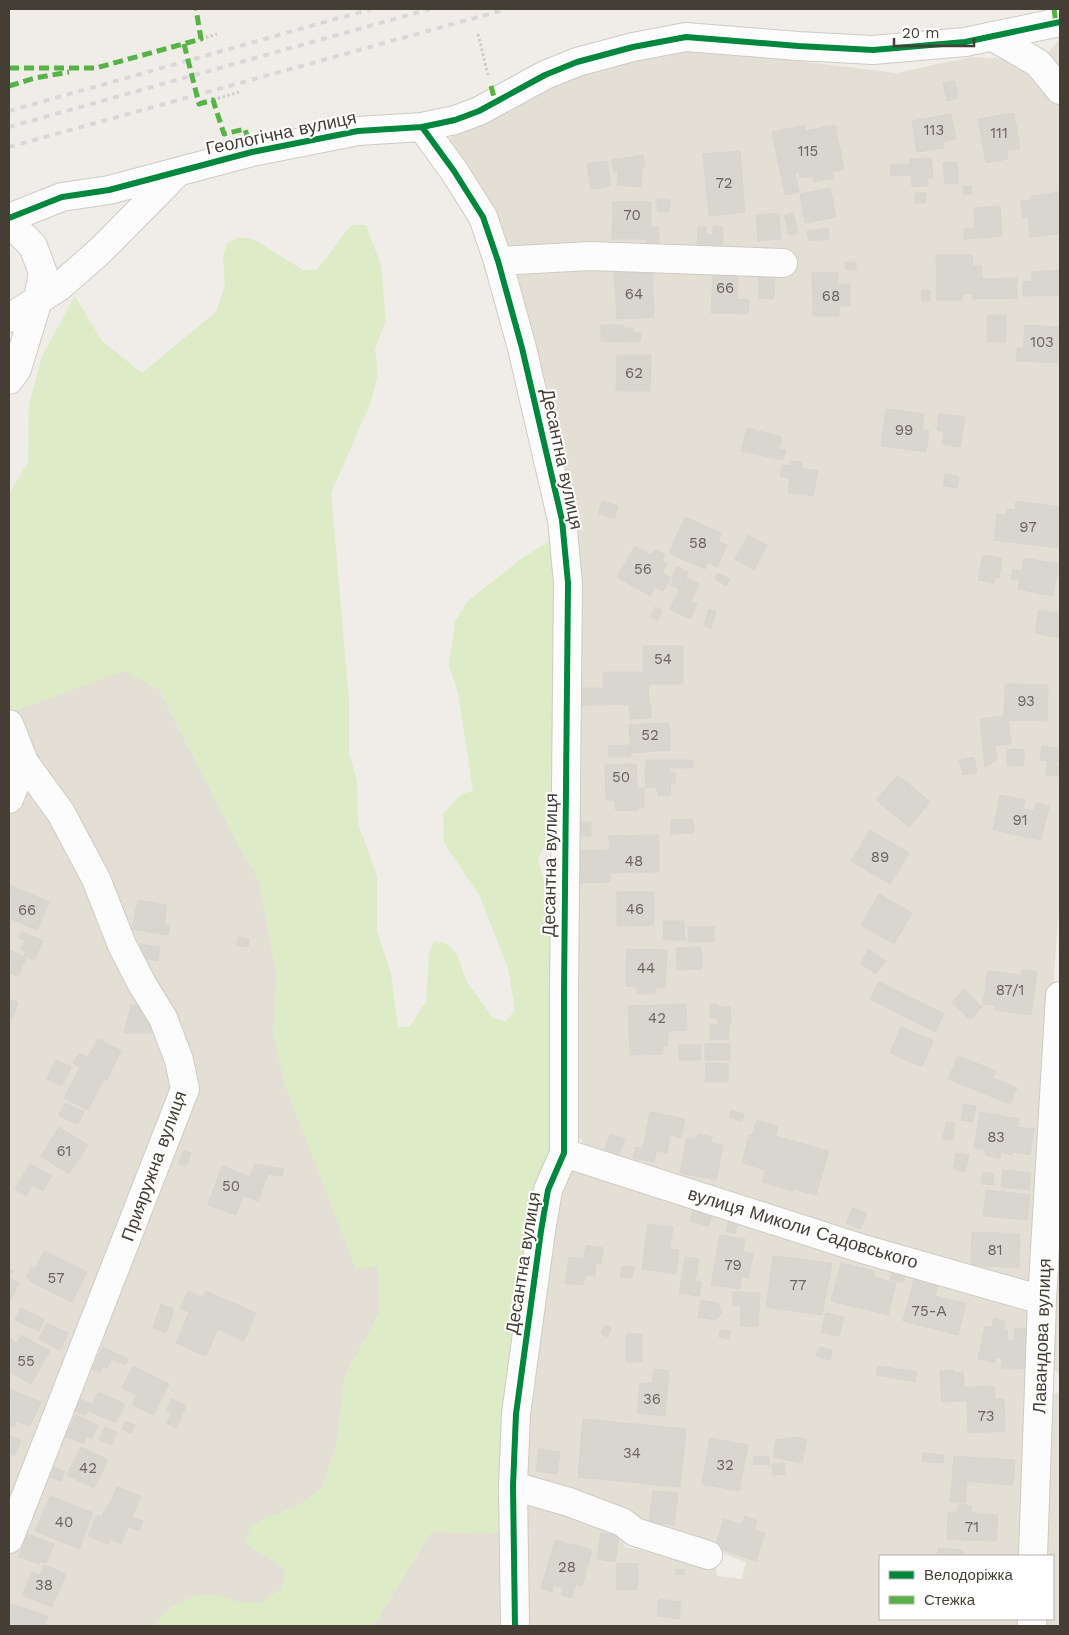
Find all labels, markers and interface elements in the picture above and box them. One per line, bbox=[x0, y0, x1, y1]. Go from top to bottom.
scale bar bbox=[894, 15, 974, 47]
text: 20 m bbox=[902, 24, 940, 42]
street label: Геологічна вулиця bbox=[204, 106, 358, 159]
house number: 113 bbox=[924, 121, 944, 139]
house number: 111 bbox=[990, 124, 1008, 142]
house number: 115 bbox=[798, 142, 818, 160]
house number: 72 bbox=[715, 174, 733, 192]
house number: 70 bbox=[623, 206, 641, 224]
house number: 66 bbox=[716, 279, 734, 297]
house number: 64 bbox=[625, 285, 643, 303]
house number: 68 bbox=[822, 287, 840, 305]
house number: 103 bbox=[1030, 333, 1054, 351]
house number: 62 bbox=[625, 364, 643, 382]
street label: Десантна вулиця bbox=[537, 386, 588, 531]
house number: 99 bbox=[895, 421, 913, 439]
house number: 97 bbox=[1019, 518, 1037, 536]
house number: 58 bbox=[689, 534, 707, 552]
house number: 56 bbox=[634, 560, 652, 578]
house number: 54 bbox=[654, 650, 672, 668]
house number: 93 bbox=[1017, 692, 1035, 710]
house number: 52 bbox=[641, 726, 659, 744]
house number: 50 bbox=[612, 768, 630, 786]
street label: Десантна вулиця bbox=[538, 793, 561, 937]
house number: 91 bbox=[1012, 811, 1028, 829]
house number: 89 bbox=[871, 848, 889, 866]
house number: 48 bbox=[625, 852, 643, 870]
house number: 46 bbox=[626, 900, 644, 918]
house number: 66 bbox=[18, 901, 36, 919]
house number: 44 bbox=[637, 959, 655, 977]
house number: 87/1 bbox=[996, 981, 1024, 999]
house number: 42 bbox=[648, 1009, 666, 1027]
street label: Прияружна вулиця bbox=[117, 1088, 190, 1244]
house number: 83 bbox=[987, 1128, 1005, 1146]
house number: 61 bbox=[57, 1142, 71, 1160]
house number: 50 bbox=[222, 1177, 240, 1195]
street label: вулиця Миколи Садовського bbox=[685, 1182, 921, 1273]
street label: Десантна вулиця bbox=[501, 1190, 544, 1336]
house number: 81 bbox=[987, 1241, 1003, 1259]
house number: 79 bbox=[724, 1256, 742, 1274]
street label: Лавандова вулиця bbox=[1028, 1258, 1055, 1414]
house number: 57 bbox=[47, 1269, 65, 1287]
house number: 77 bbox=[790, 1276, 806, 1294]
house number: 75-А bbox=[912, 1302, 946, 1320]
house number: 55 bbox=[17, 1352, 35, 1370]
house number: 36 bbox=[643, 1390, 661, 1408]
house number: 73 bbox=[977, 1407, 995, 1425]
house number: 34 bbox=[623, 1444, 641, 1462]
house number: 32 bbox=[716, 1456, 734, 1474]
house number: 42 bbox=[79, 1459, 97, 1477]
house number: 40 bbox=[55, 1513, 73, 1531]
house number: 71 bbox=[965, 1518, 979, 1536]
legend bbox=[879, 1555, 1054, 1620]
house number: 28 bbox=[558, 1558, 576, 1576]
text: Велодоріжка bbox=[924, 1566, 1013, 1584]
house number: 38 bbox=[35, 1576, 53, 1594]
text: Стежка bbox=[924, 1591, 976, 1609]

